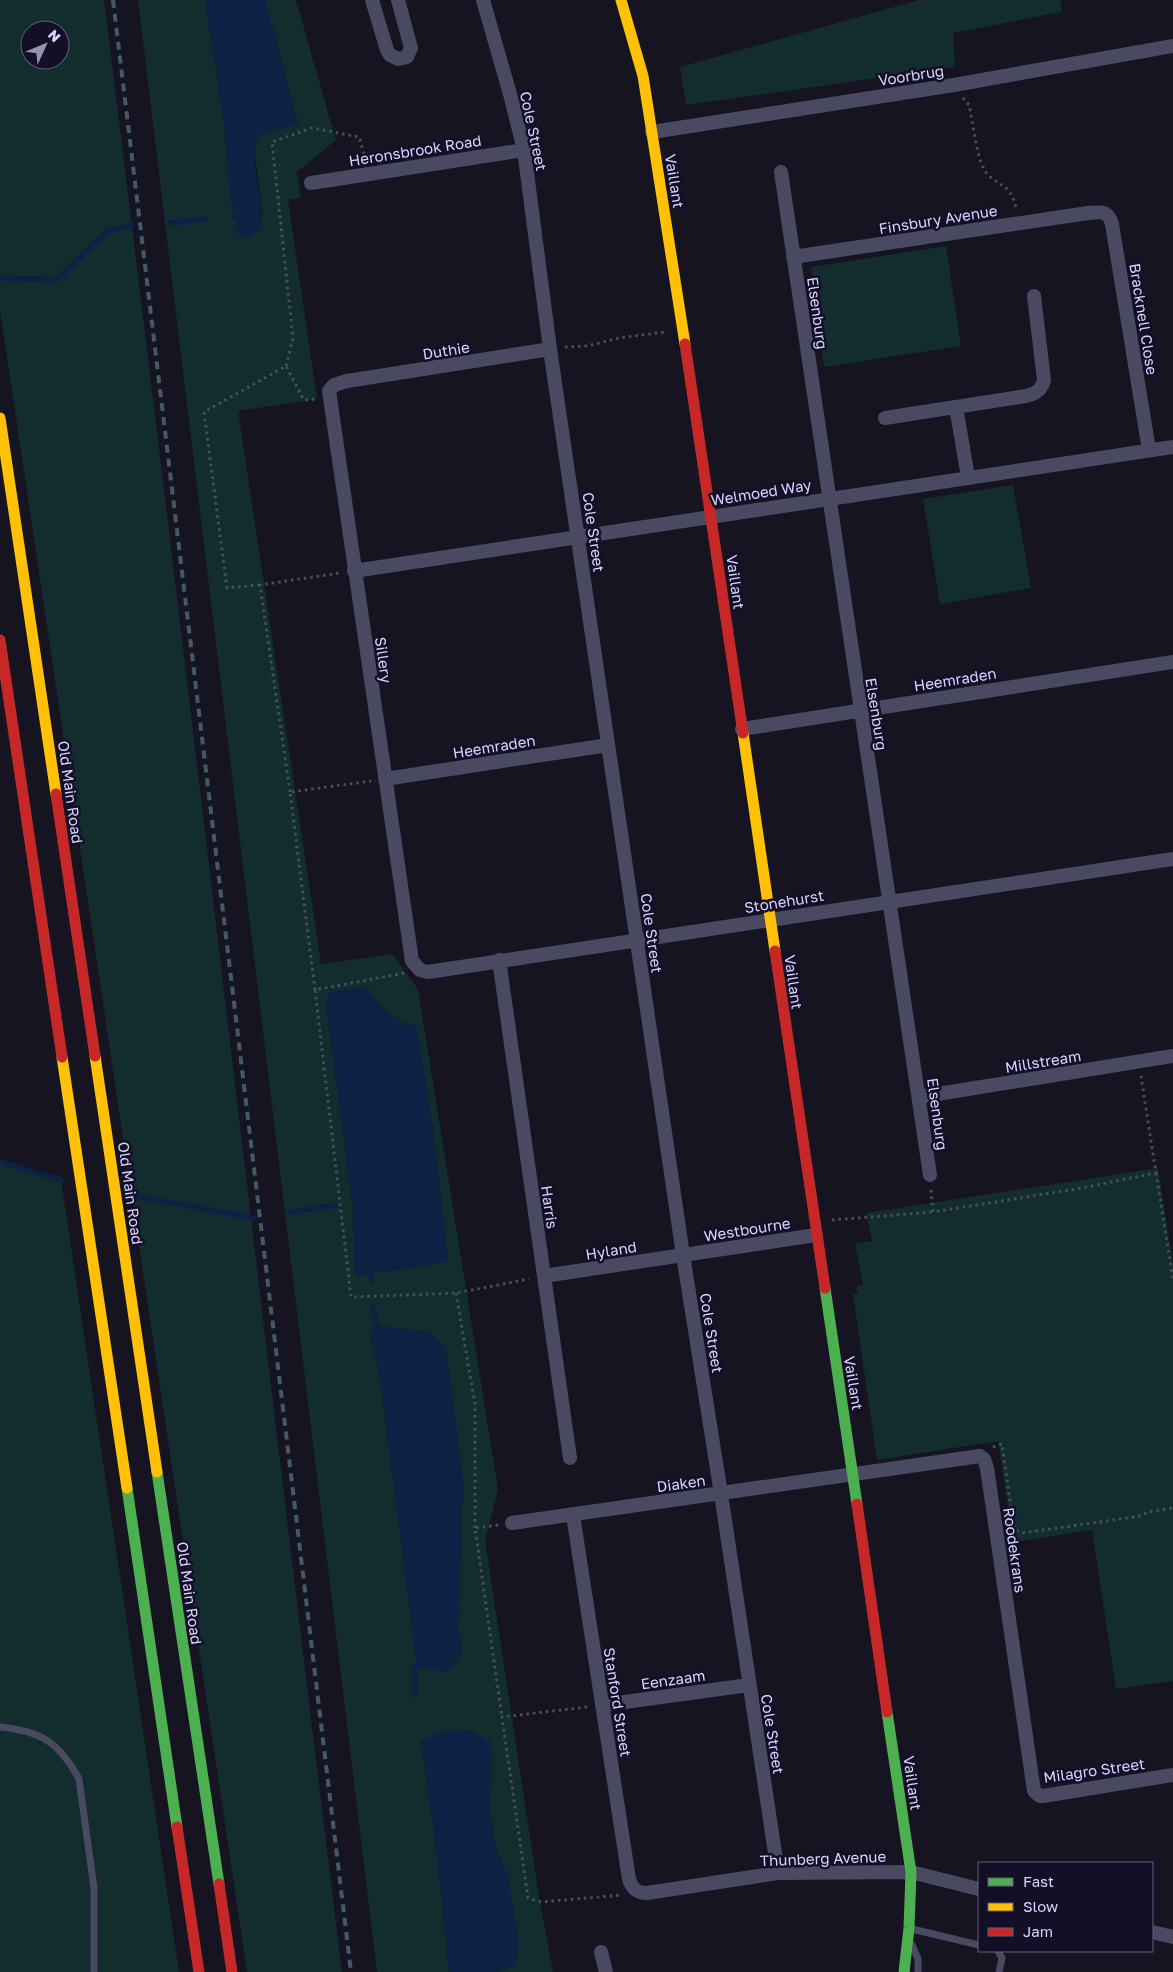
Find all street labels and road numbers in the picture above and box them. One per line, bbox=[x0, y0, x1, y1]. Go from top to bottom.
street label: Voorbrug bbox=[877, 61, 945, 89]
street label: Cole Street bbox=[517, 90, 551, 172]
street label: Heronsbrook Road bbox=[347, 131, 483, 169]
street label: Vaillant bbox=[662, 153, 688, 209]
street label: Finsbury Avenue bbox=[877, 201, 999, 237]
street label: Bracknell Close bbox=[1126, 262, 1162, 376]
street label: Elsenburg bbox=[804, 276, 832, 350]
street label: Duthie bbox=[421, 337, 471, 363]
street label: Welmoed Way bbox=[709, 475, 813, 509]
street label: Cole Street bbox=[579, 491, 609, 573]
street label: Vaillant bbox=[723, 554, 749, 610]
street label: Sillery bbox=[372, 636, 396, 685]
street label: Heemraden bbox=[912, 664, 998, 694]
street label: Elsenburg bbox=[862, 677, 892, 751]
street label: Heemraden bbox=[451, 731, 537, 761]
street label: Old Main Road bbox=[55, 739, 87, 845]
street label: Stonehurst bbox=[743, 886, 825, 916]
street label: Cole Street bbox=[637, 892, 667, 974]
street label: Vaillant bbox=[781, 954, 807, 1010]
street label: Millstream bbox=[1004, 1046, 1082, 1076]
street label: Elsenburg bbox=[924, 1077, 952, 1151]
street label: Old Main Road bbox=[115, 1140, 147, 1246]
street label: Harris bbox=[538, 1184, 562, 1230]
street label: Westbourne bbox=[702, 1213, 792, 1245]
street label: Hyland bbox=[584, 1237, 638, 1263]
street label: Cole Street bbox=[697, 1292, 727, 1374]
street label: Vaillant bbox=[841, 1355, 867, 1411]
street label: Diaken bbox=[655, 1471, 707, 1495]
street label: Roodekrans bbox=[1000, 1506, 1030, 1594]
street label: Old Main Road bbox=[174, 1540, 206, 1646]
street label: Stanford Street bbox=[600, 1646, 636, 1758]
street label: Eenzaam bbox=[640, 1666, 706, 1692]
street label: Cole Street bbox=[758, 1693, 788, 1775]
street label: Milagro Street bbox=[1042, 1754, 1146, 1786]
street label: Vaillant bbox=[900, 1755, 926, 1811]
street label: Thunberg Avenue bbox=[760, 1847, 887, 1869]

